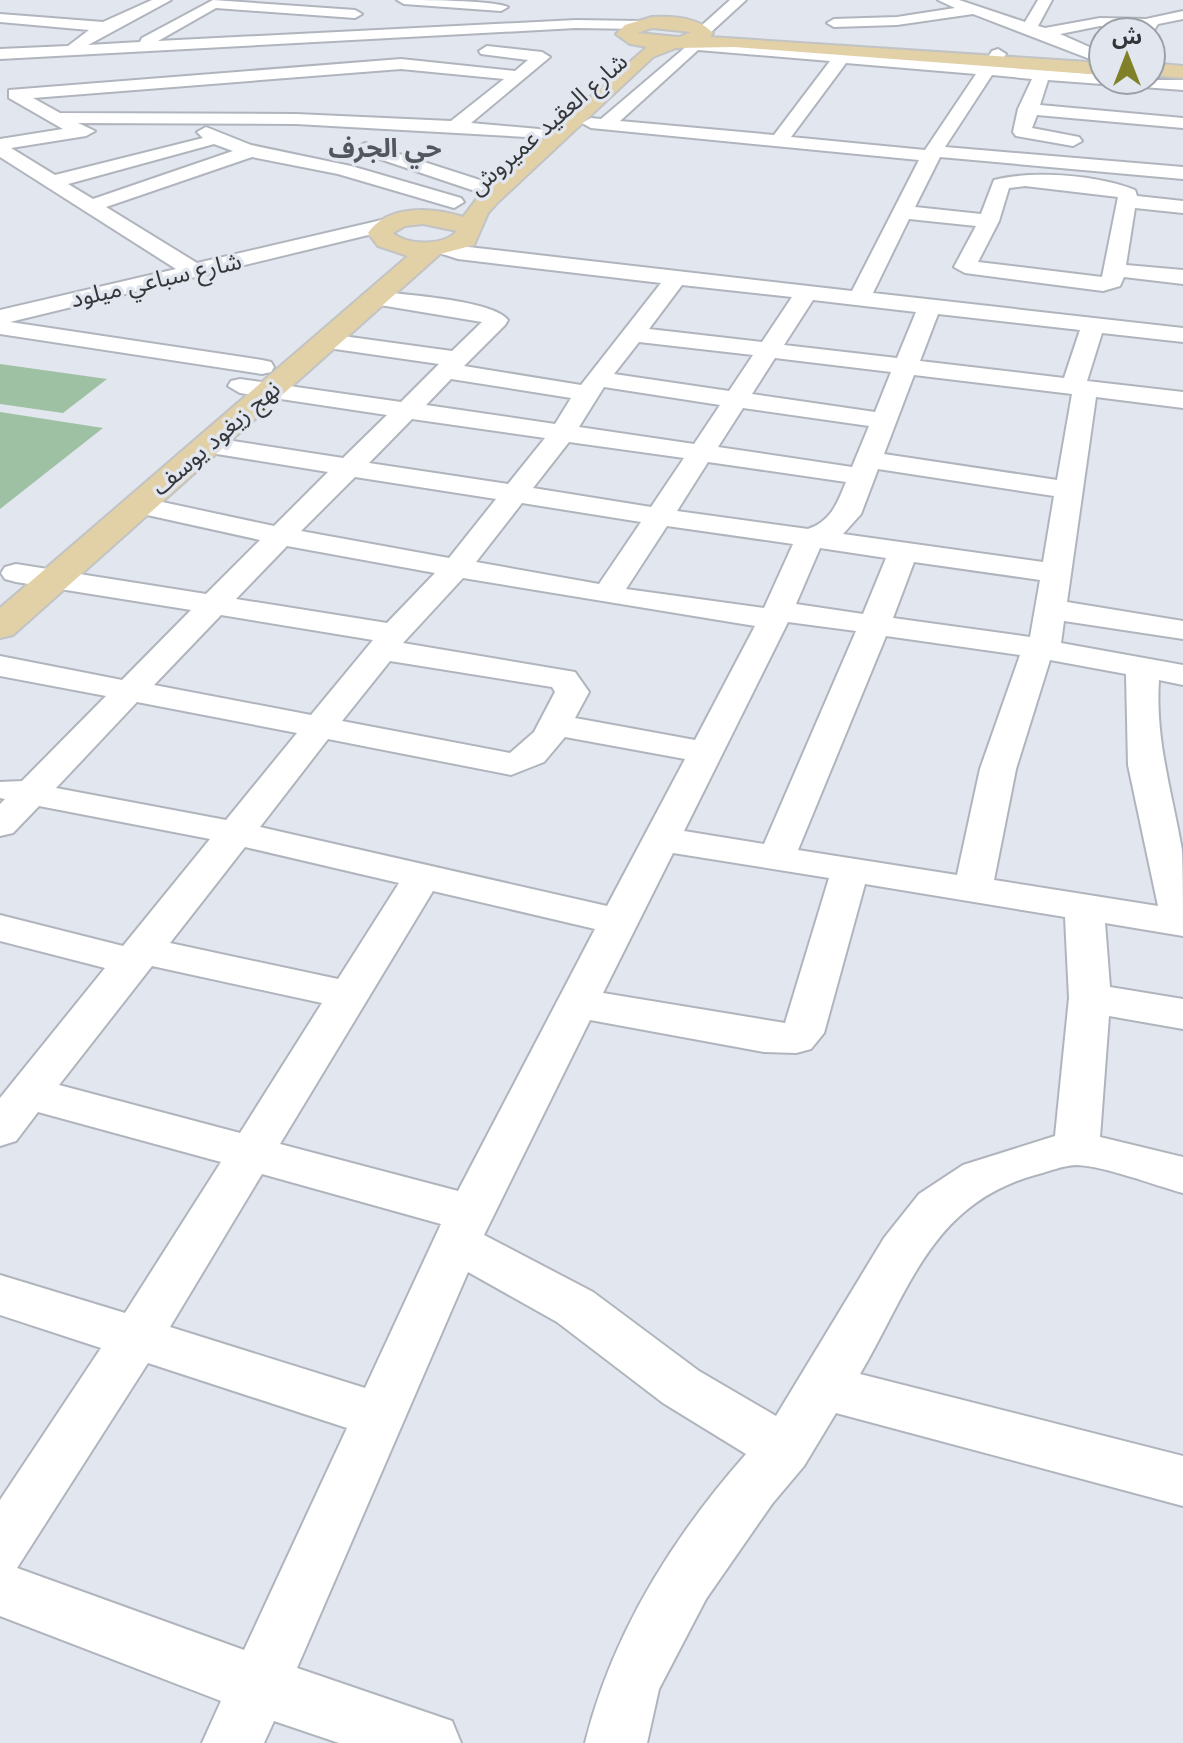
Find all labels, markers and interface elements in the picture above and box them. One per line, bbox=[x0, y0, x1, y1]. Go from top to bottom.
text: ش bbox=[1112, 14, 1142, 60]
north arrow bbox=[1087, 16, 1167, 96]
street label: شارع العقيد عميروش bbox=[456, 39, 641, 210]
district label: حي الجرف bbox=[328, 121, 442, 176]
street label: شارع سباعي ميلود bbox=[65, 236, 247, 325]
street label: نهج زيغود يوسف bbox=[139, 366, 294, 510]

